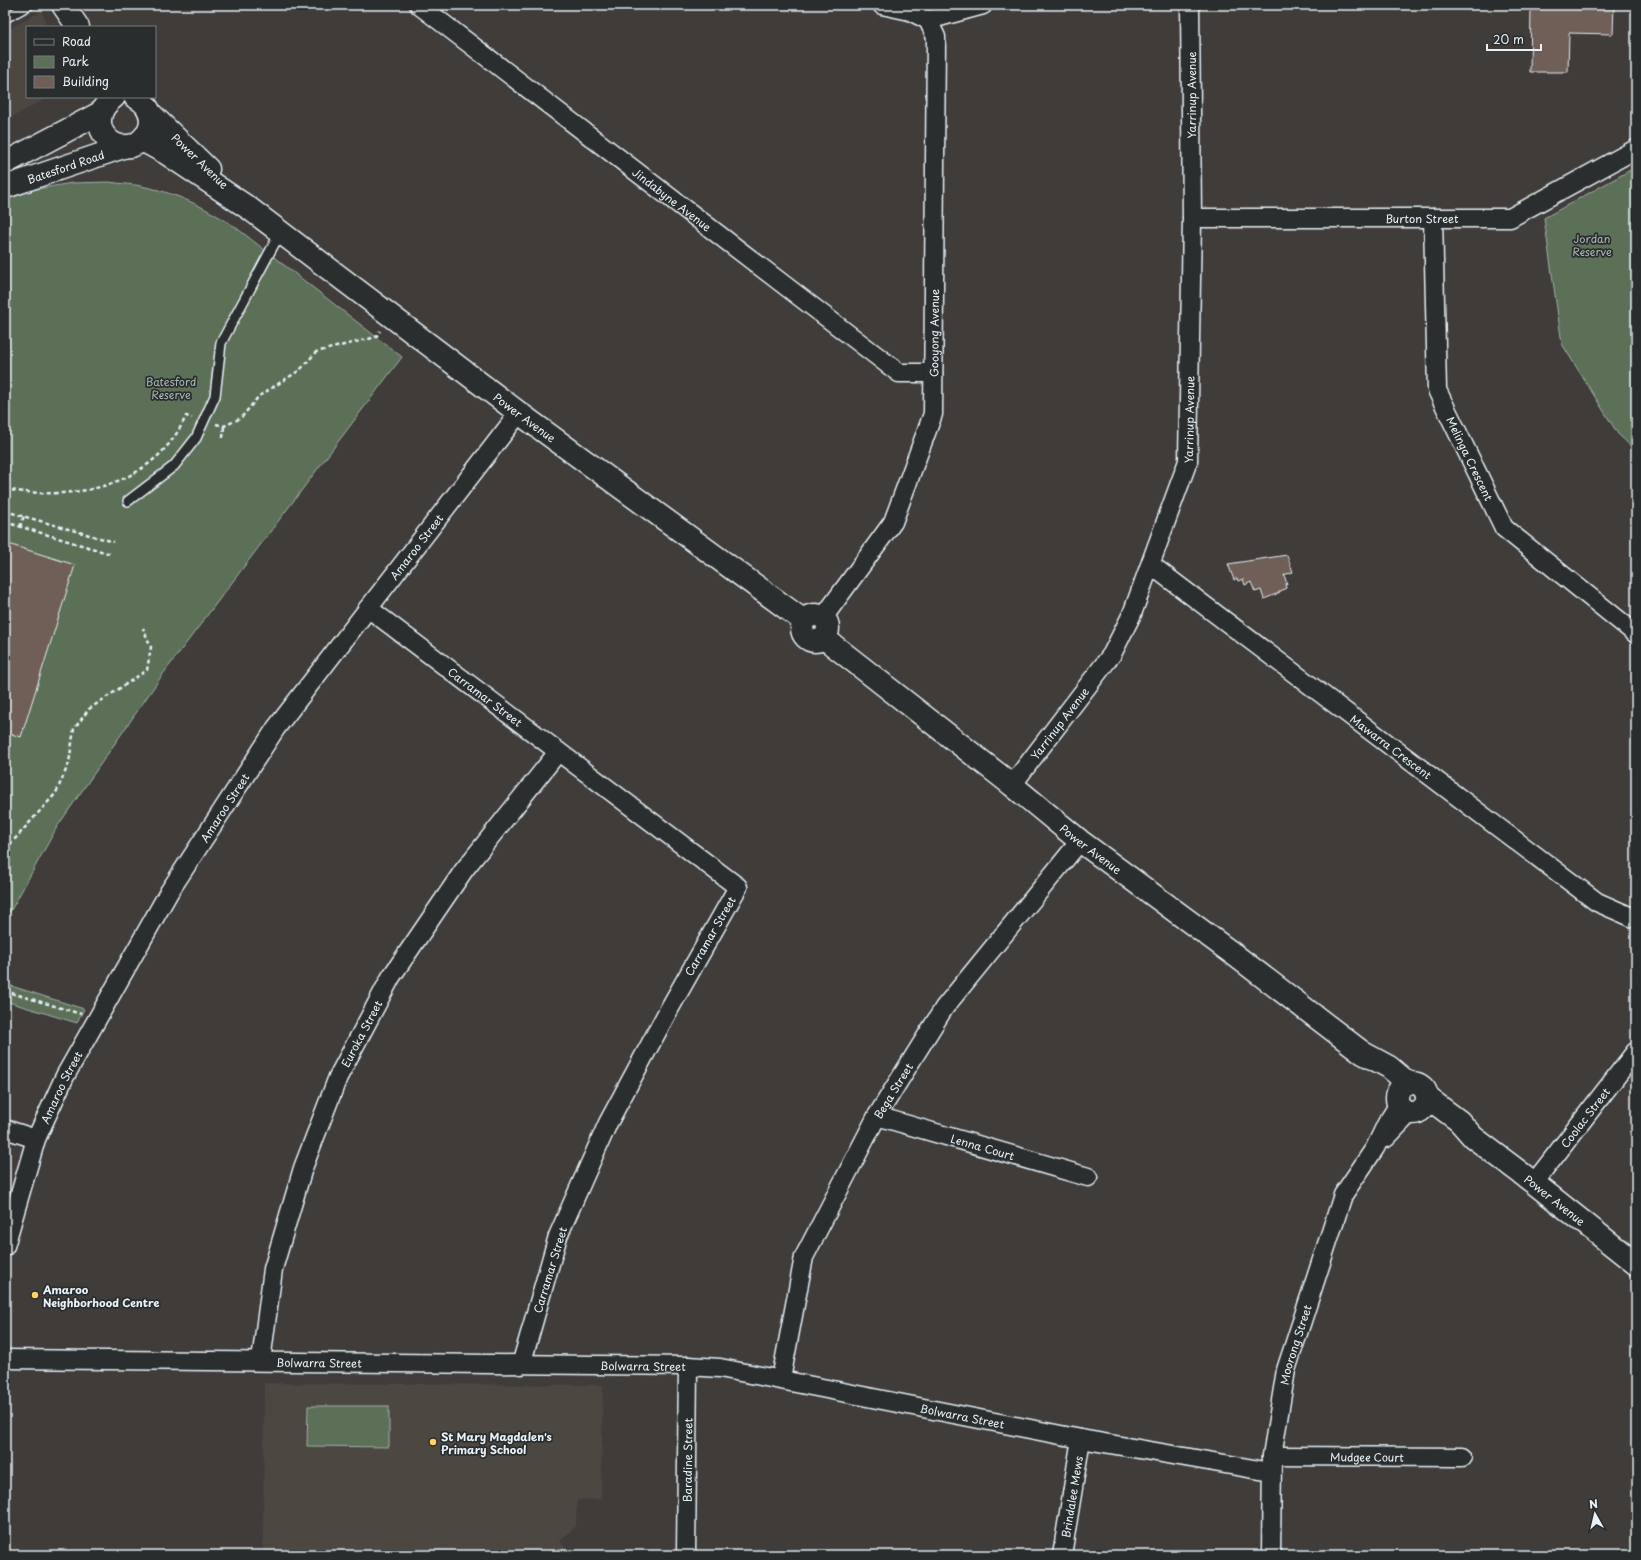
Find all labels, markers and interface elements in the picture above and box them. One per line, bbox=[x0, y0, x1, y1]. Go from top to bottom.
legend bbox=[26, 26, 156, 98]
scale bar bbox=[1487, 26, 1541, 52]
text: 20 m bbox=[1493, 30, 1524, 48]
text: Road bbox=[62, 32, 91, 50]
street label: Yarrinup Avenue bbox=[1183, 51, 1200, 139]
text: Park bbox=[62, 52, 89, 70]
text: Building bbox=[62, 72, 109, 90]
street label: Power Avenue bbox=[168, 129, 232, 193]
street label: Batesford Road bbox=[25, 145, 106, 187]
street label: Jindabyne Avenue bbox=[629, 163, 715, 235]
street label: Burton Street bbox=[1385, 210, 1459, 227]
park label: Jordan Reserve bbox=[1572, 230, 1612, 260]
street label: Gooyong Avenue bbox=[925, 289, 942, 377]
park label: Batesford Reserve bbox=[146, 373, 196, 403]
street label: Yarrinup Avenue bbox=[1179, 376, 1198, 463]
street label: Power Avenue bbox=[490, 388, 559, 446]
street label: Melinga Crescent bbox=[1442, 413, 1498, 504]
street label: Amaroo Street bbox=[385, 510, 447, 583]
street label: Carramar Street bbox=[445, 663, 527, 731]
street label: Yarrinup Avenue bbox=[1026, 683, 1093, 763]
street label: Mawarra Crescent bbox=[1347, 710, 1436, 783]
street label: Amaroo Street bbox=[195, 769, 253, 845]
street label: Power Avenue bbox=[1056, 819, 1125, 878]
street label: Carramar Street bbox=[680, 893, 740, 979]
street label: Euroka Street bbox=[336, 996, 386, 1070]
street label: Amaroo Street bbox=[36, 1047, 86, 1126]
street label: Bega Street bbox=[869, 1059, 917, 1122]
street label: Coolac Street bbox=[1556, 1083, 1614, 1151]
street label: Lenna Court bbox=[949, 1129, 1017, 1164]
street label: Power Avenue bbox=[1521, 1170, 1589, 1229]
street label: Carramar Street bbox=[529, 1224, 571, 1315]
place label: Amaroo Neighborhood Centre bbox=[42, 1281, 160, 1311]
marker: Amaroo Neighborhood Centre bbox=[30, 1290, 40, 1300]
street label: Moorong Street bbox=[1275, 1302, 1315, 1386]
street label: Bolwarra Street bbox=[276, 1353, 362, 1371]
street label: Bolwarra Street bbox=[600, 1357, 686, 1374]
street label: Bolwarra Street bbox=[919, 1399, 1006, 1432]
street label: Baradine Street bbox=[678, 1417, 696, 1502]
place label: St Mary Magdalen's Primary School bbox=[441, 1428, 552, 1458]
marker: St Mary Magdalen's Primary School bbox=[428, 1437, 438, 1447]
street label: Mudgee Court bbox=[1330, 1448, 1404, 1465]
street label: Brindalee Mews bbox=[1056, 1455, 1087, 1539]
north arrow bbox=[1575, 1494, 1615, 1534]
text: N bbox=[1588, 1495, 1599, 1513]

